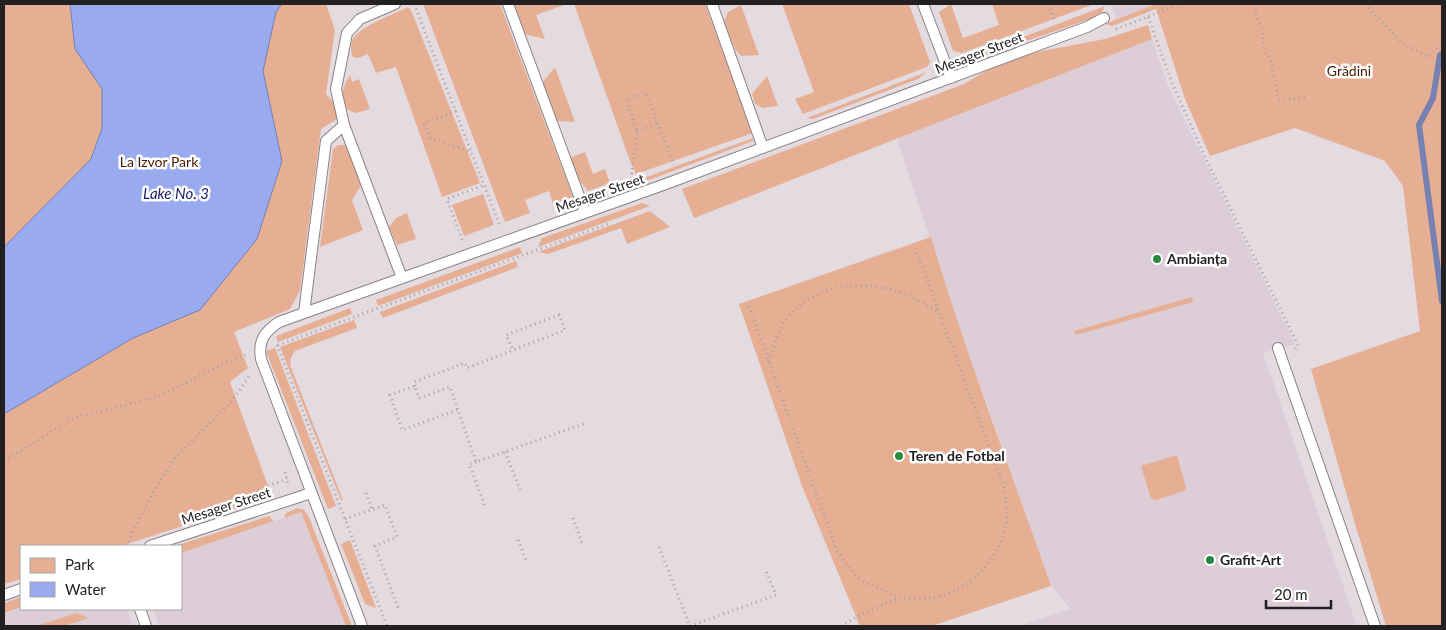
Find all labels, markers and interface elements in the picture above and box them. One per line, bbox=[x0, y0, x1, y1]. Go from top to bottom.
street label: Mesager Street bbox=[932, 28, 1025, 77]
park label: Grădini bbox=[1327, 62, 1371, 79]
park label: La Izvor Park bbox=[120, 153, 199, 170]
street label: Mesager Street bbox=[553, 169, 647, 216]
water label: Lake No. 3 bbox=[143, 184, 209, 202]
place label: Ambianța bbox=[1166, 250, 1227, 267]
marker: Ambianța bbox=[1151, 253, 1163, 265]
place label: Teren de Fotbal bbox=[909, 447, 1005, 464]
marker: Teren de Fotbal bbox=[893, 450, 905, 462]
street label: Mesager Street bbox=[179, 483, 273, 528]
legend bbox=[20, 545, 182, 610]
place label: Grafit-Art bbox=[1220, 551, 1282, 568]
marker: Grafit-Art bbox=[1204, 554, 1216, 566]
text: Park bbox=[65, 555, 95, 573]
scale bar bbox=[1266, 578, 1331, 610]
text: Water bbox=[65, 580, 106, 598]
text: 20 m bbox=[1274, 585, 1308, 603]

